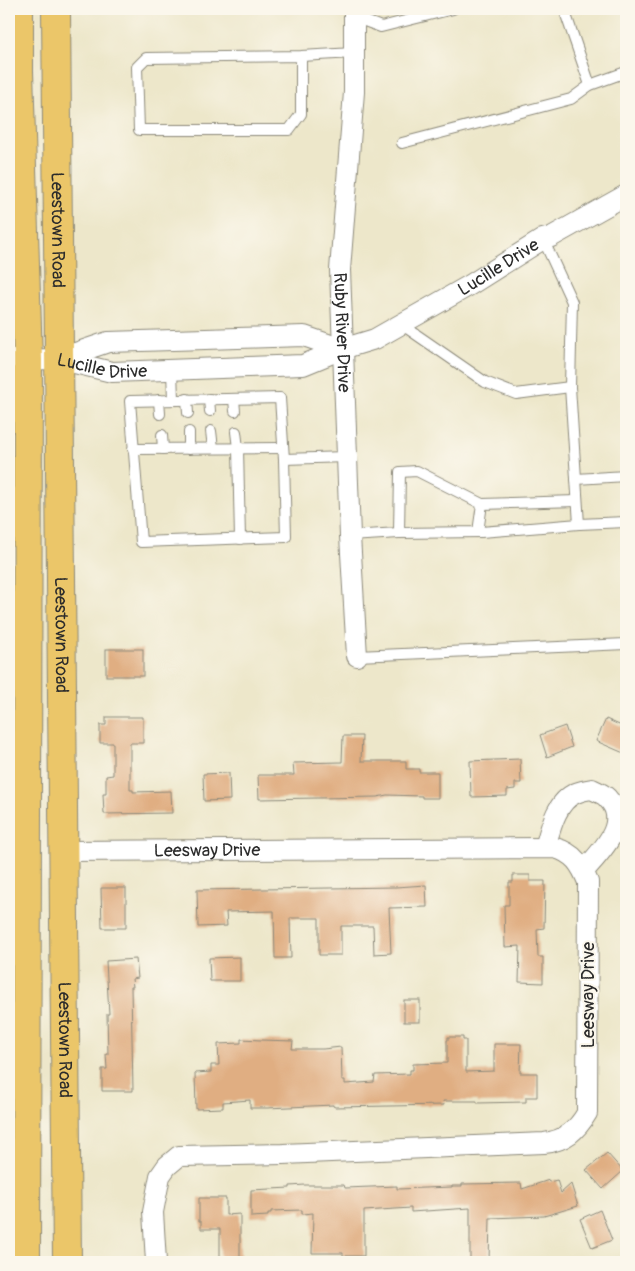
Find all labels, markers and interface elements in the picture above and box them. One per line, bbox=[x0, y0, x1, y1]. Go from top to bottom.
street label: Leestown Road bbox=[45, 172, 69, 288]
street label: Lucille Drive bbox=[454, 233, 543, 302]
street label: Ruby River Drive bbox=[328, 272, 356, 393]
street label: Lucille Drive bbox=[54, 348, 148, 384]
street label: Leestown Road bbox=[49, 577, 73, 693]
street label: Leesway Drive bbox=[154, 839, 260, 862]
street label: Leesway Drive bbox=[577, 942, 600, 1048]
street label: Leestown Road bbox=[53, 982, 77, 1098]

